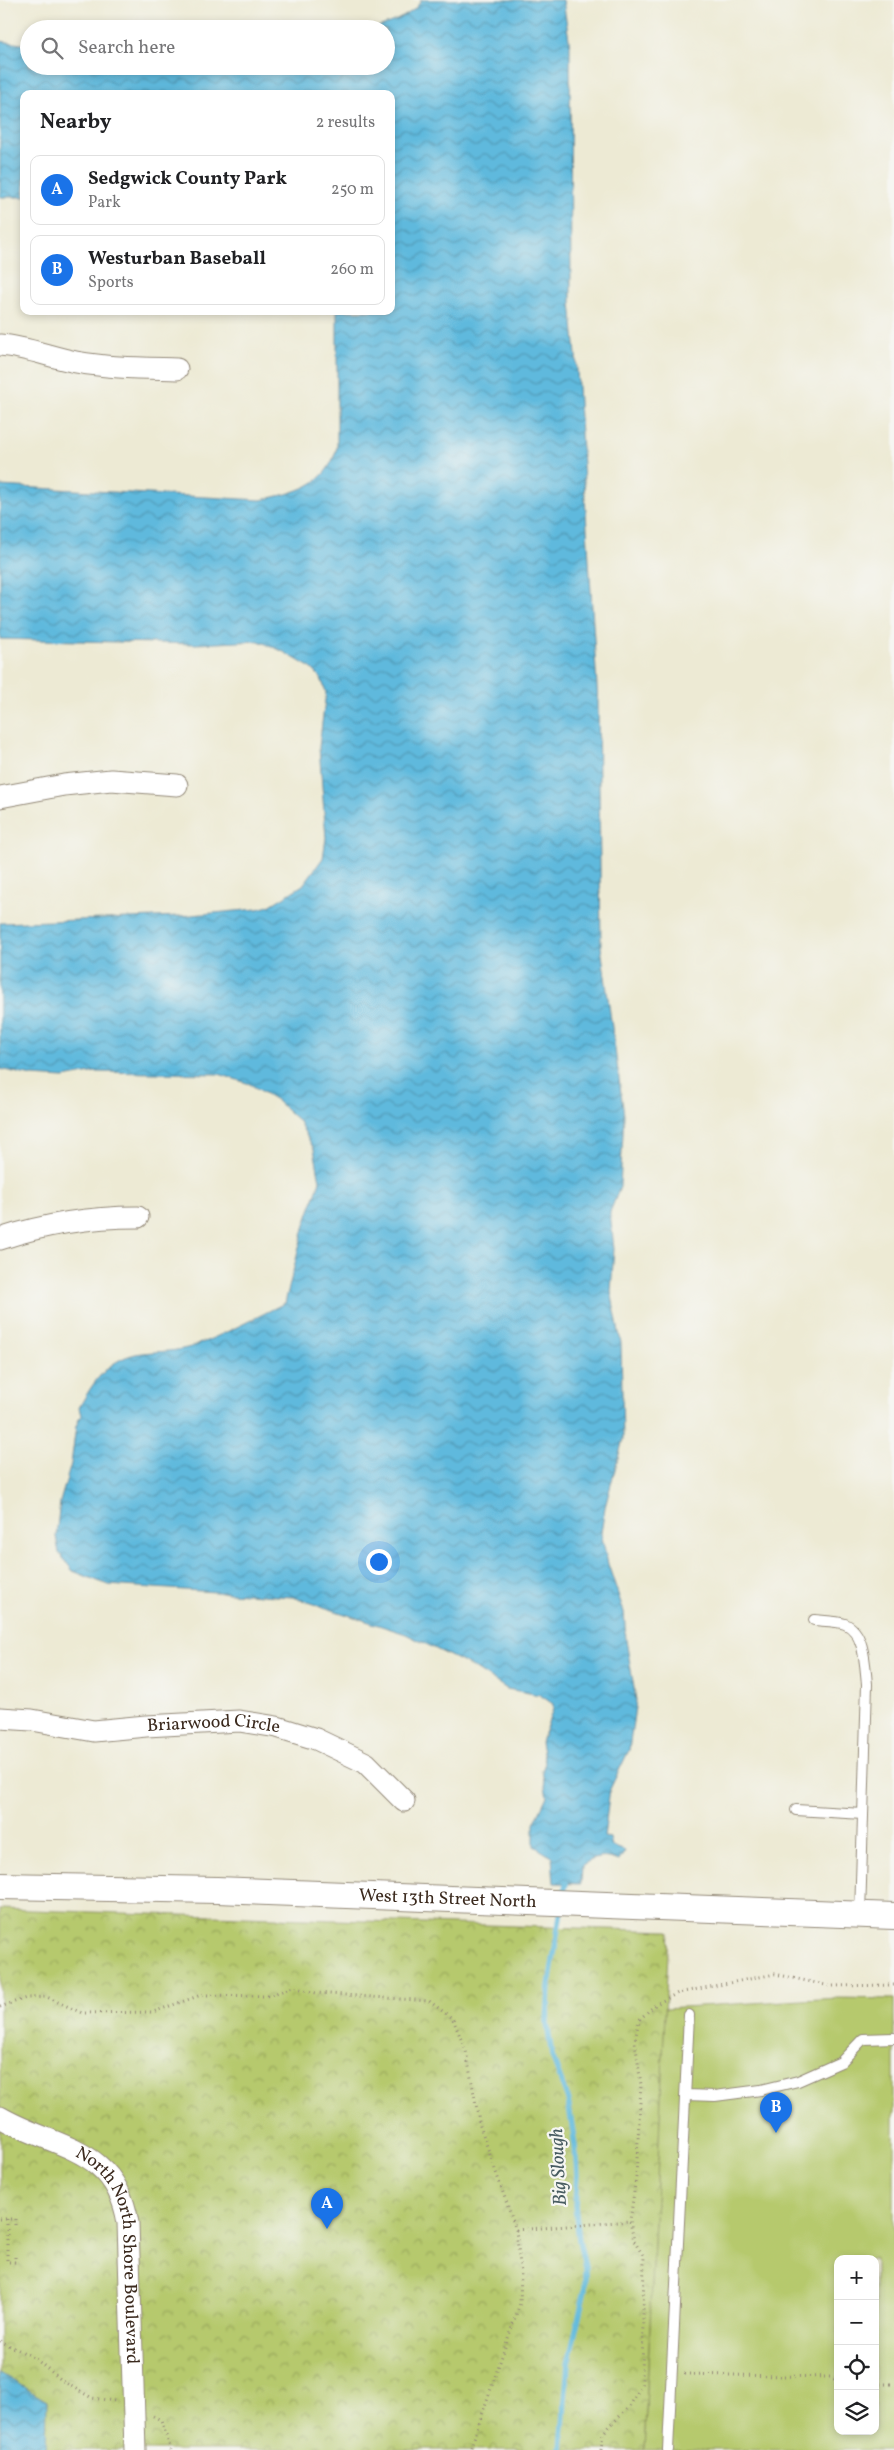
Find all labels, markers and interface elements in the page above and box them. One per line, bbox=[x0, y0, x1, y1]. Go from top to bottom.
search box bbox=[20, 20, 395, 75]
icon: search bbox=[38, 34, 66, 62]
text: Search here bbox=[78, 35, 175, 61]
text: Nearby bbox=[40, 108, 111, 137]
text: 2 results bbox=[316, 112, 375, 134]
text: Sedgwick County Park bbox=[88, 166, 287, 192]
text: A bbox=[51, 179, 63, 201]
text: 250 m bbox=[331, 179, 374, 201]
text: Park bbox=[88, 192, 121, 214]
text: Westurban Baseball bbox=[88, 246, 266, 272]
text: B bbox=[52, 259, 62, 281]
text: 260 m bbox=[330, 259, 374, 281]
text: Sports bbox=[88, 272, 134, 294]
your location bbox=[366, 1549, 392, 1575]
street label: Briarwood Circle bbox=[146, 1708, 282, 1740]
street label: West 13th Street North bbox=[358, 1883, 538, 1915]
pin: B bbox=[760, 2092, 792, 2133]
water label: Big Slough bbox=[544, 2128, 574, 2206]
street label: North North Shore Boulevard bbox=[71, 2141, 145, 2365]
pin: A bbox=[311, 2188, 343, 2229]
map controls bbox=[834, 2255, 879, 2435]
button: + bbox=[834, 2255, 879, 2300]
button: − bbox=[834, 2300, 879, 2345]
button: locate bbox=[834, 2345, 879, 2390]
button: layers bbox=[834, 2390, 879, 2435]

